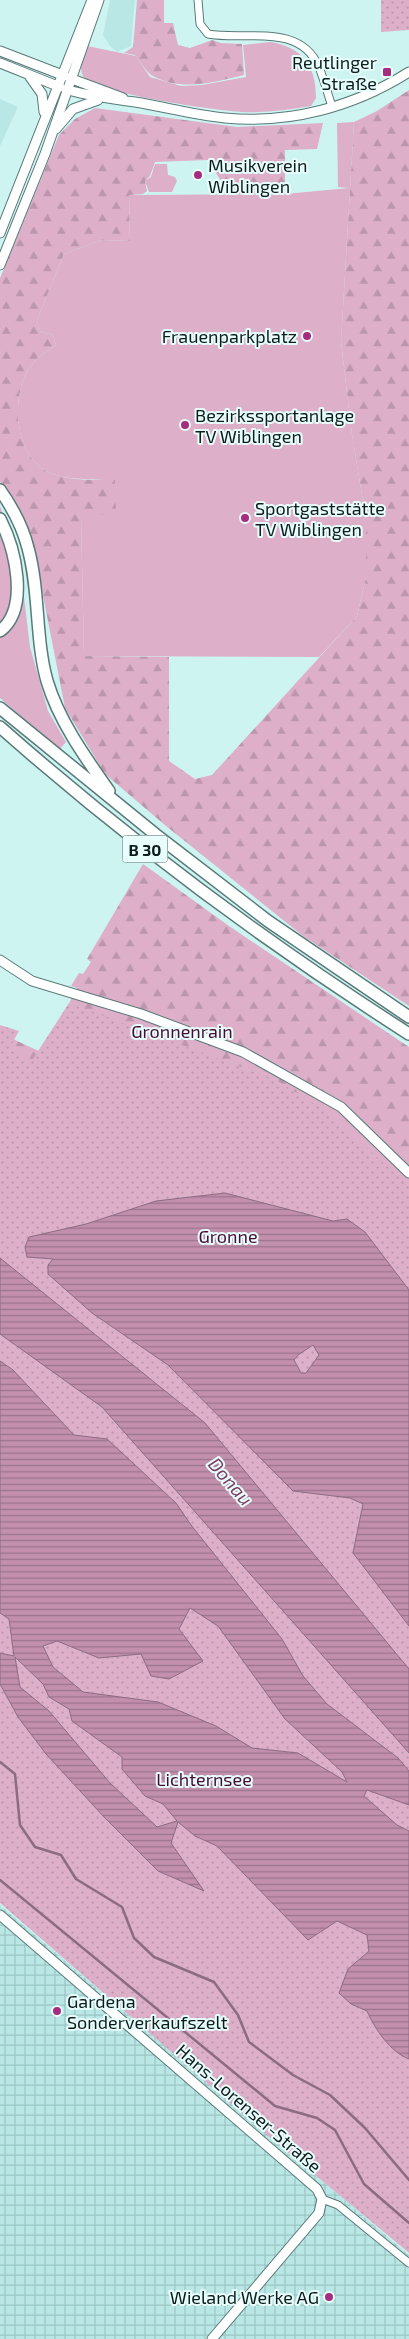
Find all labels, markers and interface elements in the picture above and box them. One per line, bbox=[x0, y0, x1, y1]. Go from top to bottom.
place label: Reutlinger Straße bbox=[292, 51, 377, 94]
marker: Reutlinger Straße bbox=[381, 66, 393, 78]
place label: Musikverein Wiblingen bbox=[208, 154, 308, 197]
marker: Musikverein Wiblingen bbox=[192, 169, 204, 181]
place label: Frauenparkplatz bbox=[162, 325, 297, 347]
marker: Frauenparkplatz bbox=[301, 330, 313, 342]
place label: Bezirkssportanlage TV Wiblingen bbox=[195, 404, 354, 447]
marker: Bezirkssportanlage TV Wiblingen bbox=[179, 419, 191, 431]
place label: Sportgaststätte TV Wiblingen bbox=[255, 497, 385, 540]
marker: Sportgaststätte TV Wiblingen bbox=[239, 512, 251, 524]
road number: B 30 bbox=[122, 836, 168, 862]
park label: Gronnenrain bbox=[131, 1020, 233, 1042]
park label: Gronne bbox=[198, 1225, 258, 1247]
water label: Donau bbox=[204, 1452, 258, 1510]
park label: Lichternsee bbox=[156, 1768, 252, 1790]
place label: Gardena Sonderverkaufszelt bbox=[67, 1990, 228, 2033]
marker: Gardena Sonderverkaufszelt bbox=[51, 2005, 63, 2017]
street label: Hans-Lorenser-Straße bbox=[172, 2039, 326, 2177]
place label: Wieland Werke AG bbox=[170, 2286, 319, 2308]
marker: Wieland Werke AG bbox=[323, 2291, 335, 2303]

